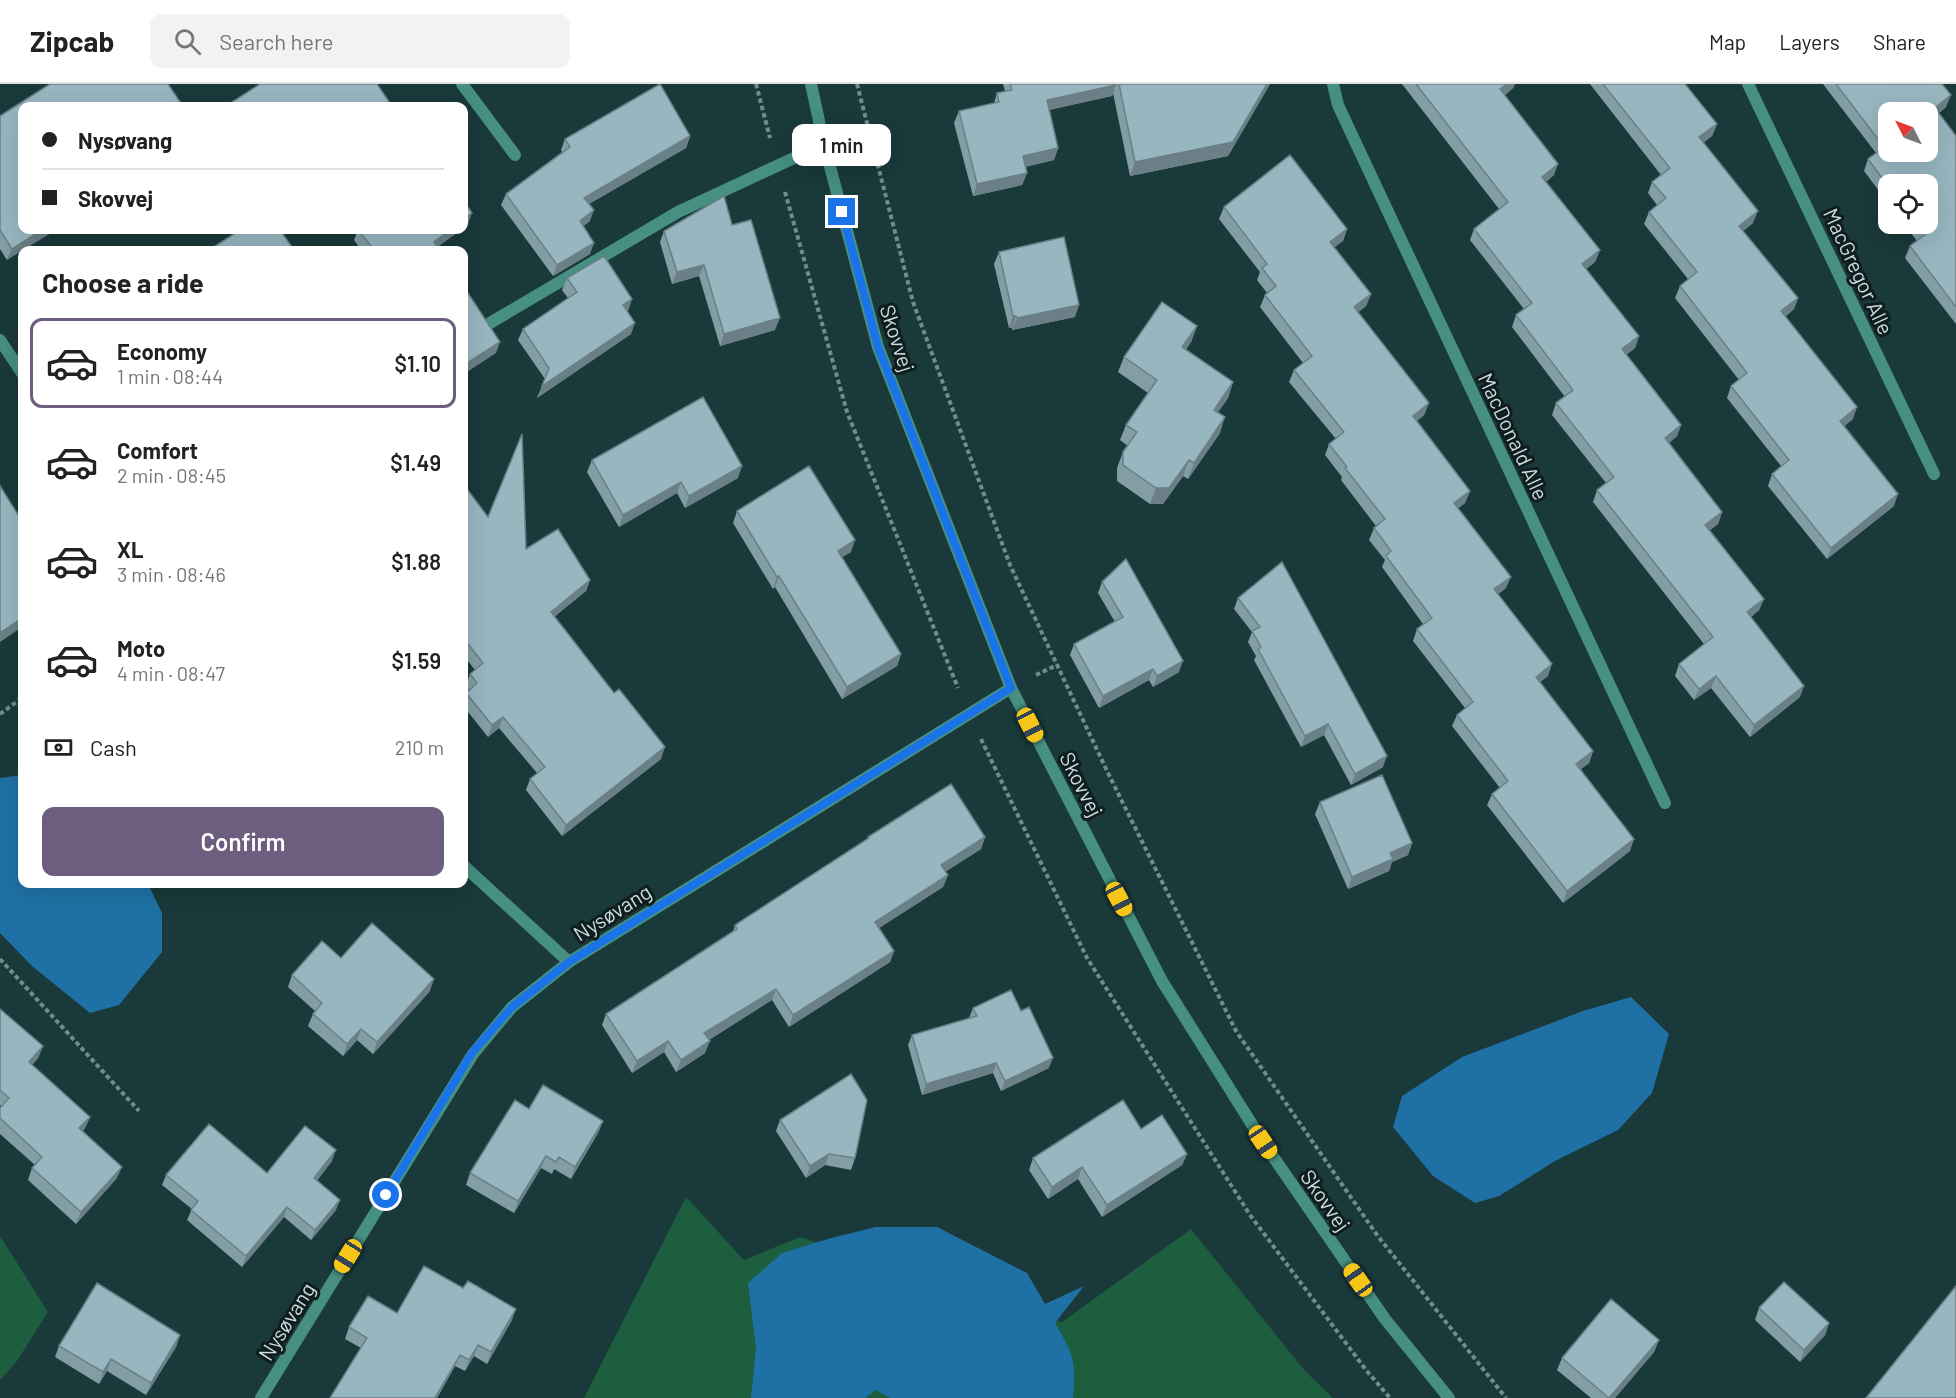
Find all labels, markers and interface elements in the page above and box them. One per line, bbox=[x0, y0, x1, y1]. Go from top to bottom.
search box bbox=[150, 14, 570, 68]
text: Zipcab bbox=[30, 24, 114, 58]
icon: search bbox=[171, 25, 204, 58]
text: Search here bbox=[219, 28, 334, 54]
text: Map bbox=[1709, 29, 1746, 54]
text: Layers bbox=[1779, 29, 1840, 54]
text: Share bbox=[1873, 29, 1926, 54]
north arrow bbox=[1878, 102, 1938, 162]
map controls bbox=[1878, 102, 1938, 234]
callout: 1 min bbox=[792, 125, 892, 167]
text: Nysøvang bbox=[78, 127, 172, 153]
text: 1 min bbox=[820, 133, 863, 157]
button: locate bbox=[1878, 174, 1938, 234]
text: Skovvej bbox=[78, 185, 153, 211]
route end bbox=[828, 198, 855, 225]
street label: MacGregor Alle bbox=[1819, 204, 1899, 338]
text: Choose a ride bbox=[42, 266, 204, 298]
street label: Skovvej bbox=[875, 301, 921, 375]
icon: car bbox=[45, 336, 99, 390]
text: Economy bbox=[117, 338, 207, 364]
text: $1.10 bbox=[394, 350, 441, 376]
text: 1 min · 08:44 bbox=[117, 364, 223, 388]
street label: MacDonald Alle bbox=[1474, 369, 1554, 503]
icon: car bbox=[45, 435, 99, 489]
text: Comfort bbox=[117, 437, 198, 463]
text: $1.49 bbox=[390, 449, 441, 475]
text: 2 min · 08:45 bbox=[117, 463, 226, 487]
icon: car bbox=[45, 534, 99, 588]
text: XL bbox=[117, 536, 143, 562]
text: $1.88 bbox=[391, 548, 441, 574]
text: 3 min · 08:46 bbox=[117, 562, 226, 586]
icon: car bbox=[45, 633, 99, 687]
text: Moto bbox=[117, 635, 165, 661]
text: $1.59 bbox=[391, 647, 441, 673]
text: 4 min · 08:47 bbox=[117, 661, 225, 685]
car bbox=[1014, 705, 1046, 745]
icon: cash bbox=[42, 731, 75, 764]
text: Cash bbox=[90, 734, 137, 760]
text: 210 m bbox=[395, 735, 444, 759]
street label: Skovvej bbox=[1055, 747, 1109, 821]
button: Confirm bbox=[42, 807, 444, 876]
street label: Nysøvang bbox=[568, 878, 656, 946]
car bbox=[1103, 879, 1135, 919]
car bbox=[1245, 1122, 1281, 1162]
street label: Skovvej bbox=[1296, 1164, 1356, 1236]
route start bbox=[372, 1181, 399, 1208]
car bbox=[331, 1236, 365, 1276]
car bbox=[1340, 1260, 1376, 1300]
street label: Nysøvang bbox=[252, 1277, 320, 1365]

